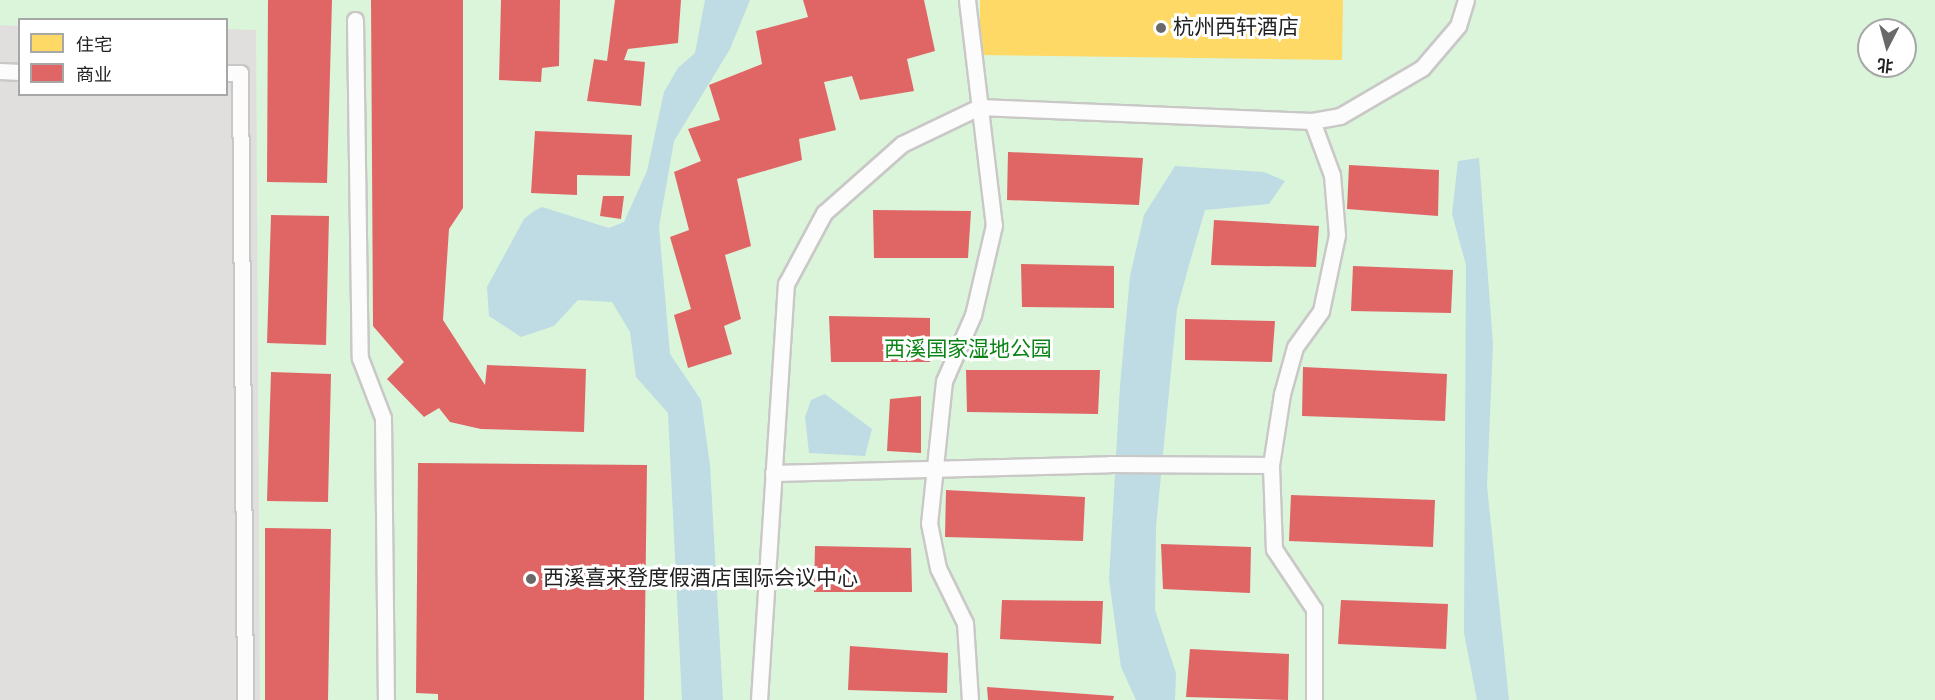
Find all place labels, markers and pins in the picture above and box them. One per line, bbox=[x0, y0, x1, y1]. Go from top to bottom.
place label: 杭州西轩酒店 bbox=[1173, 15, 1299, 41]
marker: 杭州西轩酒店 bbox=[1154, 21, 1168, 35]
place label: 西溪喜来登度假酒店国际会议中心 bbox=[543, 566, 858, 592]
marker: 西溪喜来登度假酒店国际会议中心 bbox=[524, 572, 538, 586]

